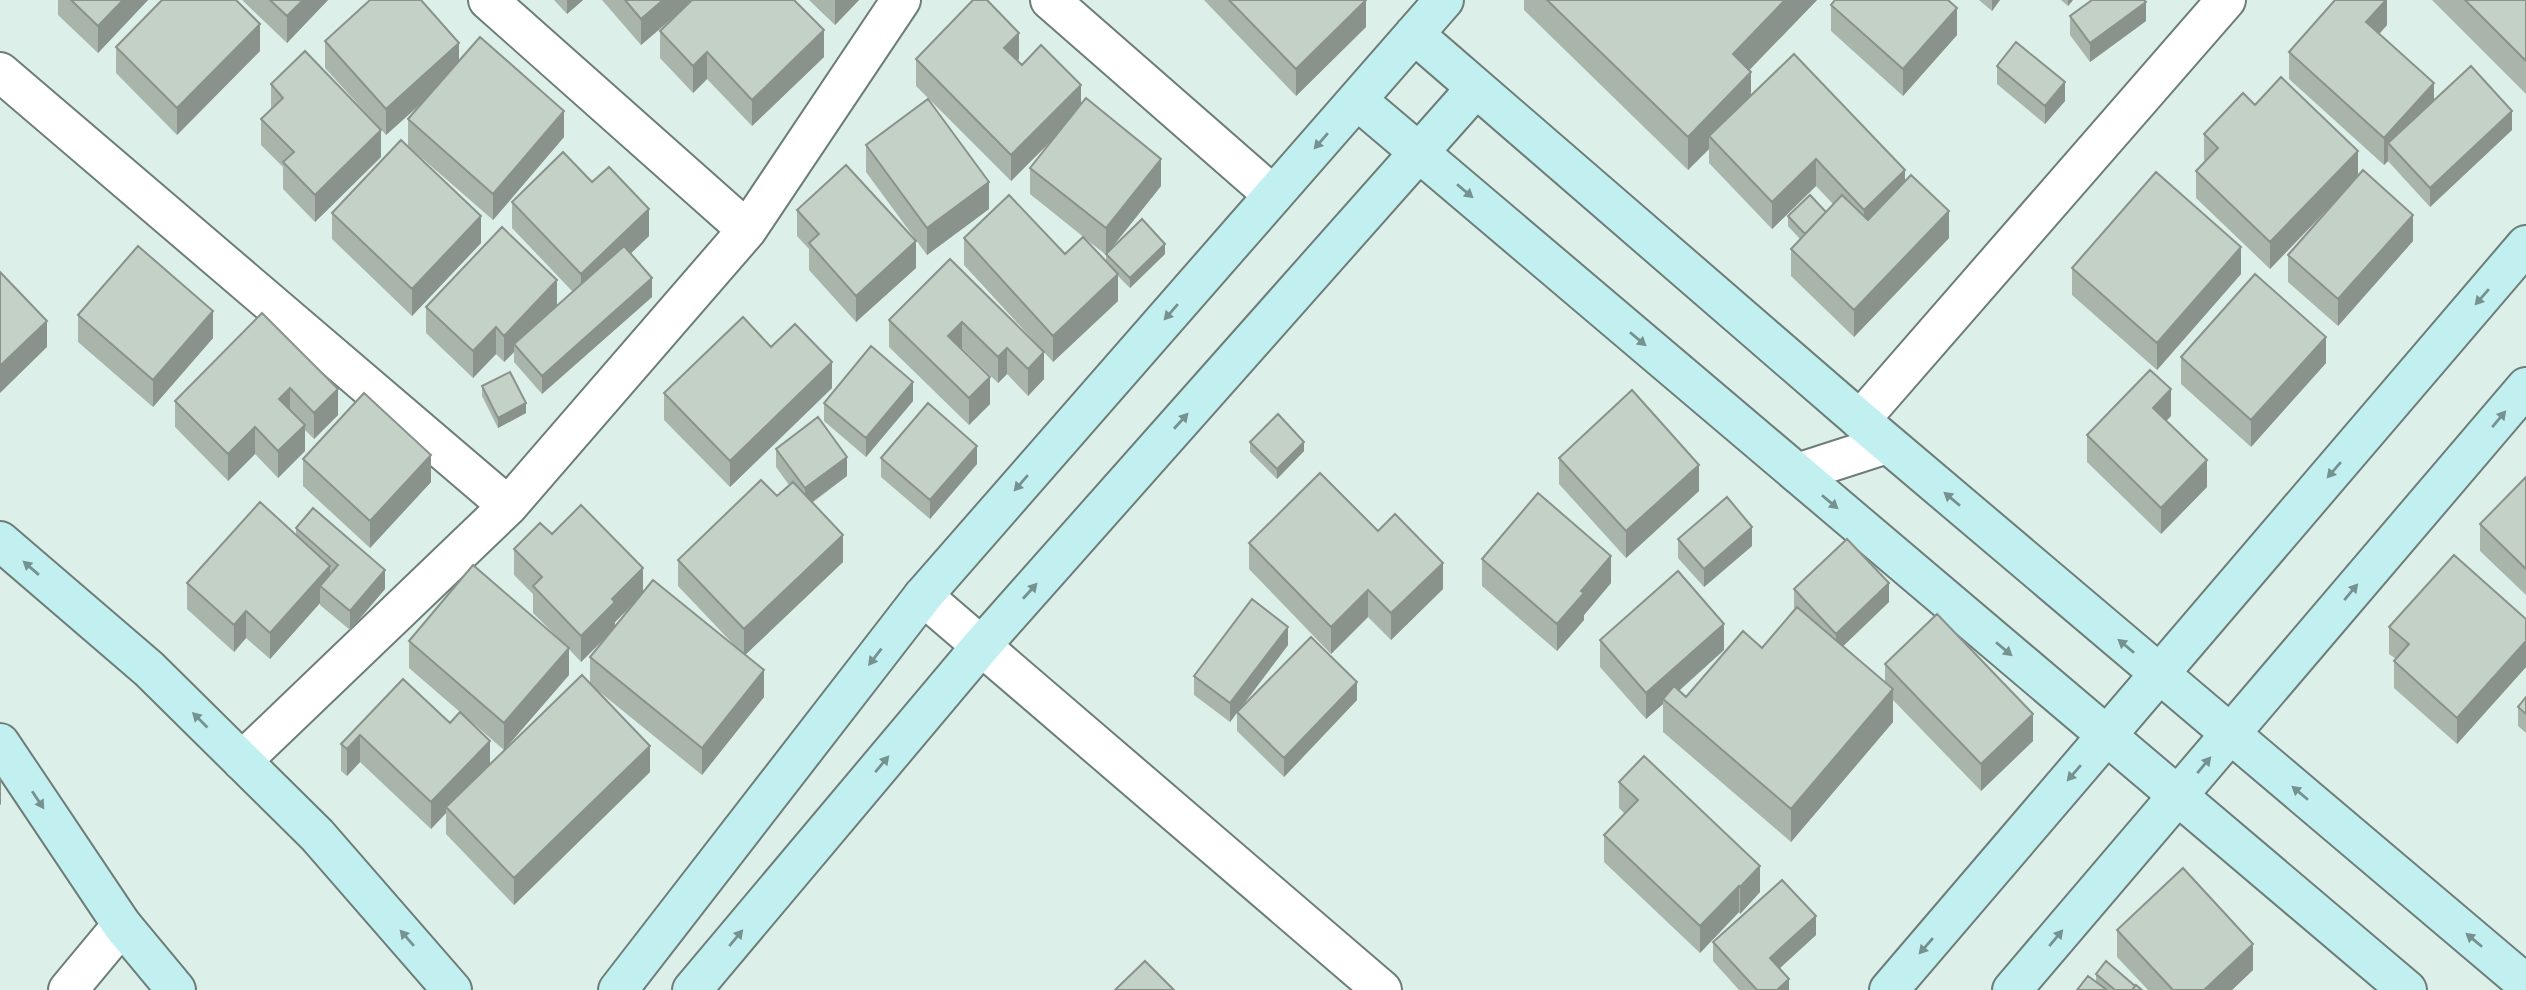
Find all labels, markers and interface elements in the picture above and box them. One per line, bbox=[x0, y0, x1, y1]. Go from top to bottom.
one-way arrow bbox=[1313, 132, 1329, 149]
one-way arrow bbox=[1455, 184, 1473, 199]
one-way arrow bbox=[2474, 288, 2490, 306]
one-way arrow bbox=[1163, 303, 1179, 321]
one-way arrow bbox=[1629, 331, 1647, 347]
one-way arrow bbox=[2491, 410, 2507, 428]
one-way arrow bbox=[1173, 412, 1188, 429]
one-way arrow bbox=[2326, 461, 2342, 479]
one-way arrow bbox=[1013, 474, 1029, 492]
one-way arrow bbox=[1944, 492, 1961, 507]
one-way arrow bbox=[1821, 494, 1839, 509]
one-way arrow bbox=[22, 560, 40, 576]
one-way arrow bbox=[1022, 582, 1037, 599]
one-way arrow bbox=[2343, 583, 2359, 601]
one-way arrow bbox=[2117, 639, 2135, 654]
one-way arrow bbox=[1995, 641, 2013, 656]
one-way arrow bbox=[867, 648, 882, 666]
one-way arrow bbox=[192, 711, 209, 728]
one-way arrow bbox=[874, 755, 889, 772]
one-way arrow bbox=[2196, 756, 2211, 774]
one-way arrow bbox=[2067, 765, 2082, 782]
one-way arrow bbox=[2291, 786, 2309, 801]
one-way arrow bbox=[31, 790, 44, 809]
one-way arrow bbox=[728, 929, 743, 946]
one-way arrow bbox=[2048, 929, 2064, 947]
one-way arrow bbox=[400, 930, 415, 947]
one-way arrow bbox=[2465, 933, 2482, 948]
one-way arrow bbox=[1919, 937, 1934, 955]

